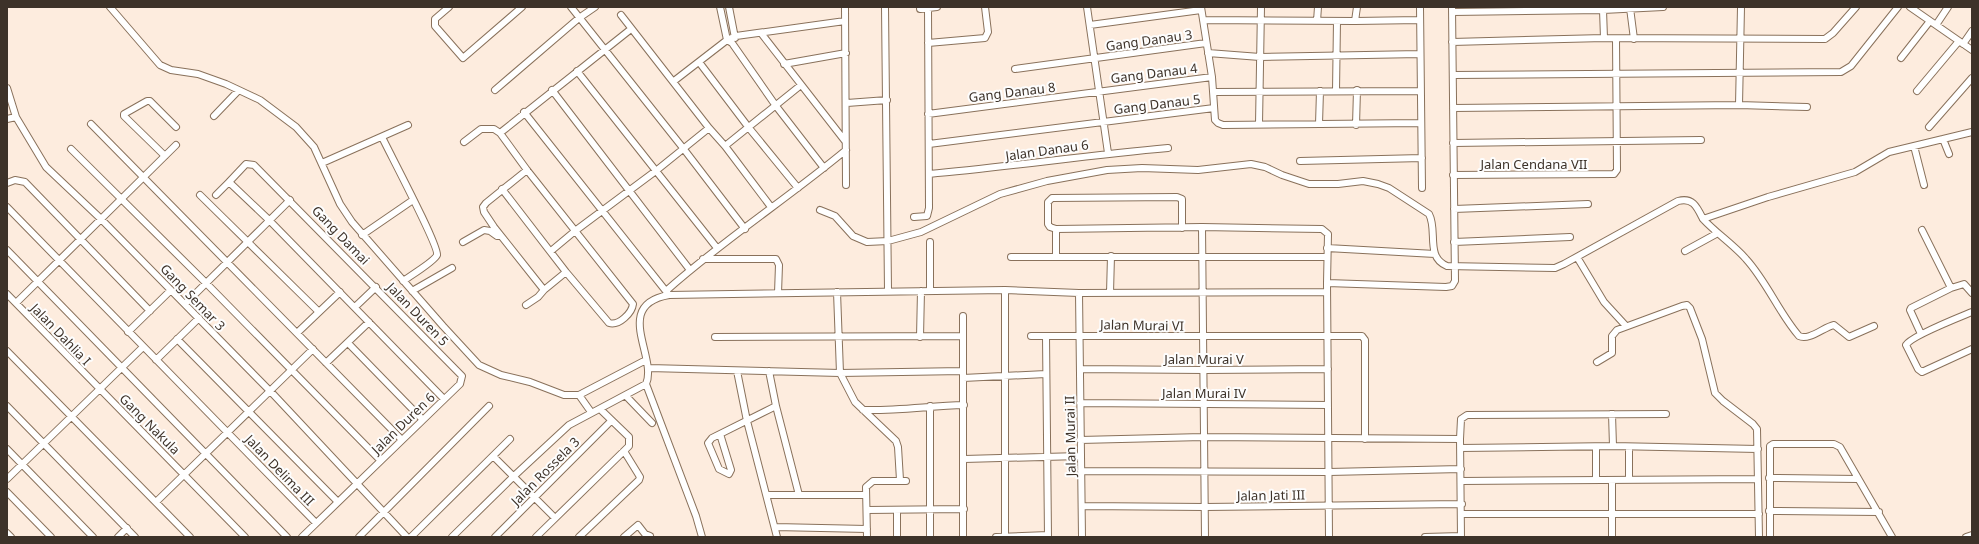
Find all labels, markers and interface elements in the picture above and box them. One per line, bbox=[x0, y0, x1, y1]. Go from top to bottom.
street label: Gang Danau 3 bbox=[1105, 25, 1193, 55]
street label: Gang Danau 4 bbox=[1110, 59, 1199, 87]
street label: Gang Danau 8 bbox=[968, 78, 1056, 106]
street label: Gang Danau 5 bbox=[1113, 90, 1201, 118]
street label: Jalan Danau 6 bbox=[1002, 135, 1090, 165]
street label: Jalan Cendana VII bbox=[1478, 155, 1588, 173]
street label: Gang Damai bbox=[308, 201, 374, 269]
street label: Gang Semar 3 bbox=[157, 260, 229, 334]
street label: Jalan Duren 5 bbox=[382, 277, 453, 350]
street label: Jalan Dahlia I bbox=[26, 298, 95, 369]
street label: Jalan Murai VI bbox=[1098, 315, 1184, 335]
street label: Jalan Murai V bbox=[1162, 350, 1244, 368]
street label: Jalan Murai IV bbox=[1160, 384, 1246, 402]
street label: Jalan Duren 6 bbox=[366, 388, 439, 459]
street label: Gang Nakula bbox=[116, 390, 184, 458]
street label: Jalan Murai II bbox=[1060, 396, 1080, 478]
street label: Jalan Delima III bbox=[240, 429, 319, 510]
street label: Jalan Rossela 3 bbox=[505, 433, 583, 511]
street label: Jalan Jati III bbox=[1235, 485, 1305, 505]

